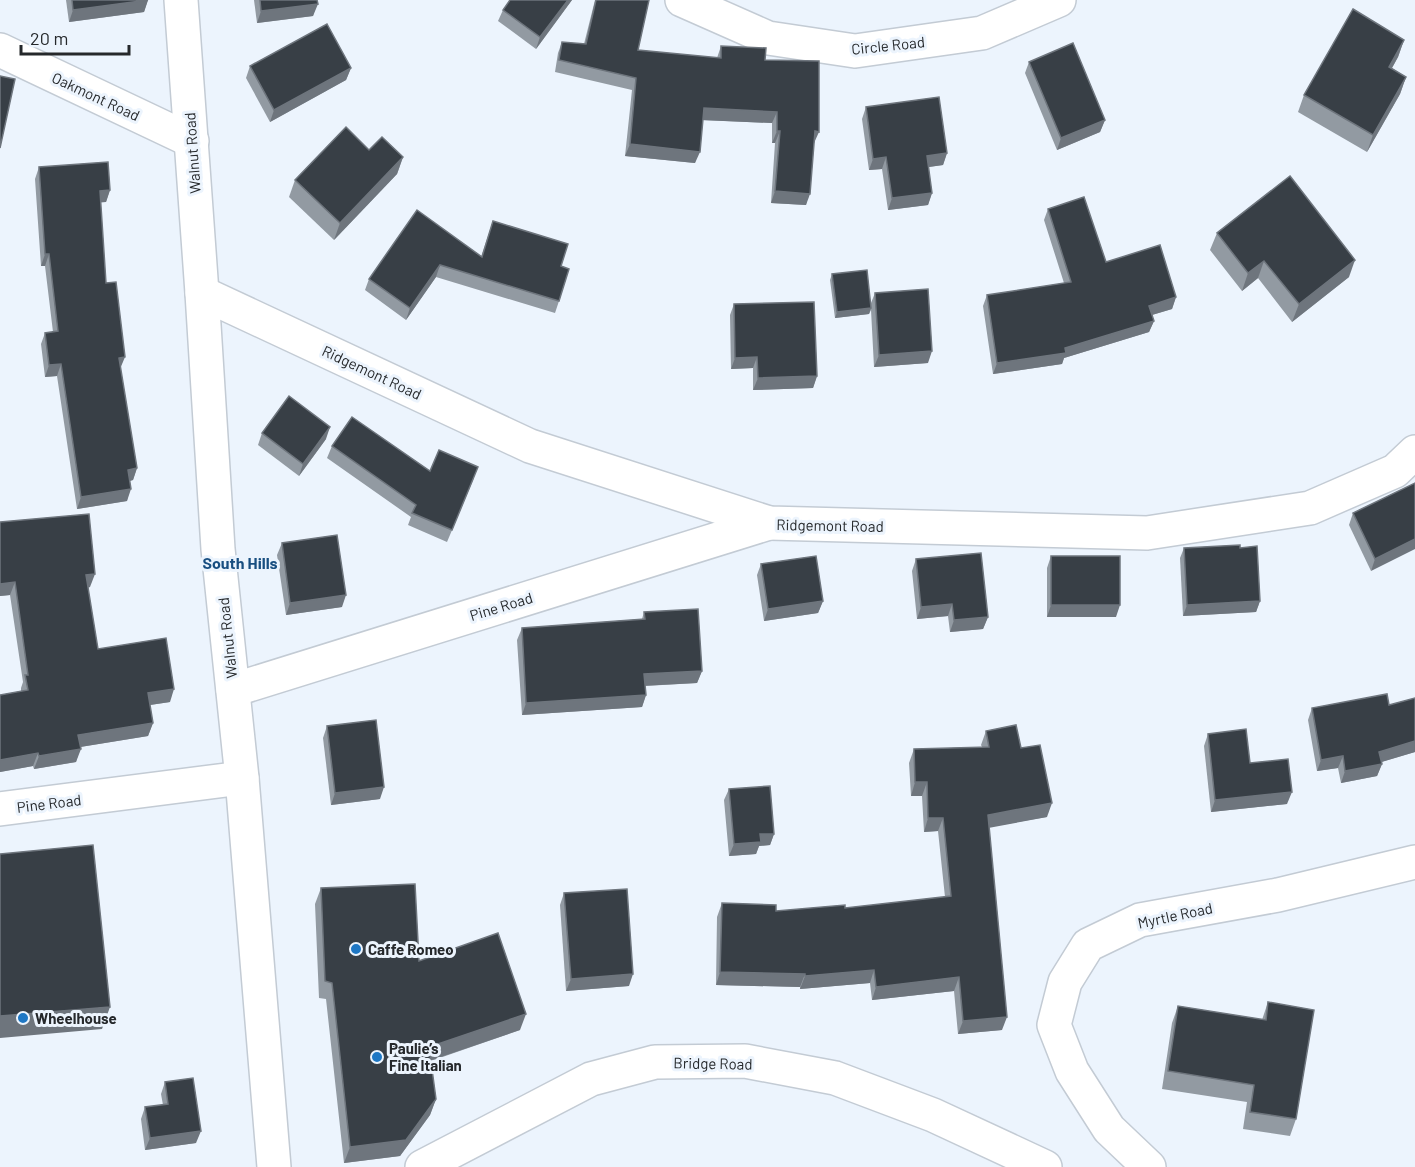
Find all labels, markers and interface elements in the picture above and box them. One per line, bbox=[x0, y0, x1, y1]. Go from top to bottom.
scale bar bbox=[21, 18, 129, 56]
text: 20 m bbox=[30, 27, 68, 49]
street label: Circle Road bbox=[850, 32, 926, 58]
street label: Oakmont Road bbox=[49, 68, 143, 124]
street label: Walnut Road bbox=[180, 112, 204, 194]
street label: Ridgemont Road bbox=[320, 341, 424, 403]
street label: Ridgemont Road bbox=[776, 515, 884, 535]
district label: South Hills bbox=[202, 553, 278, 572]
street label: Pine Road bbox=[467, 588, 535, 624]
street label: Walnut Road bbox=[214, 597, 240, 679]
street label: Pine Road bbox=[16, 790, 82, 816]
street label: Myrtle Road bbox=[1136, 898, 1214, 932]
place label: Caffe Romeo bbox=[368, 940, 454, 958]
marker: Caffe Romeo bbox=[349, 942, 363, 956]
place label: Wheelhouse bbox=[35, 1009, 117, 1027]
marker: Wheelhouse bbox=[16, 1011, 30, 1025]
place label: Paulie’s Fine Italian bbox=[389, 1039, 462, 1074]
marker: Paulie’s Fine Italian bbox=[370, 1050, 384, 1064]
street label: Bridge Road bbox=[673, 1053, 753, 1073]

